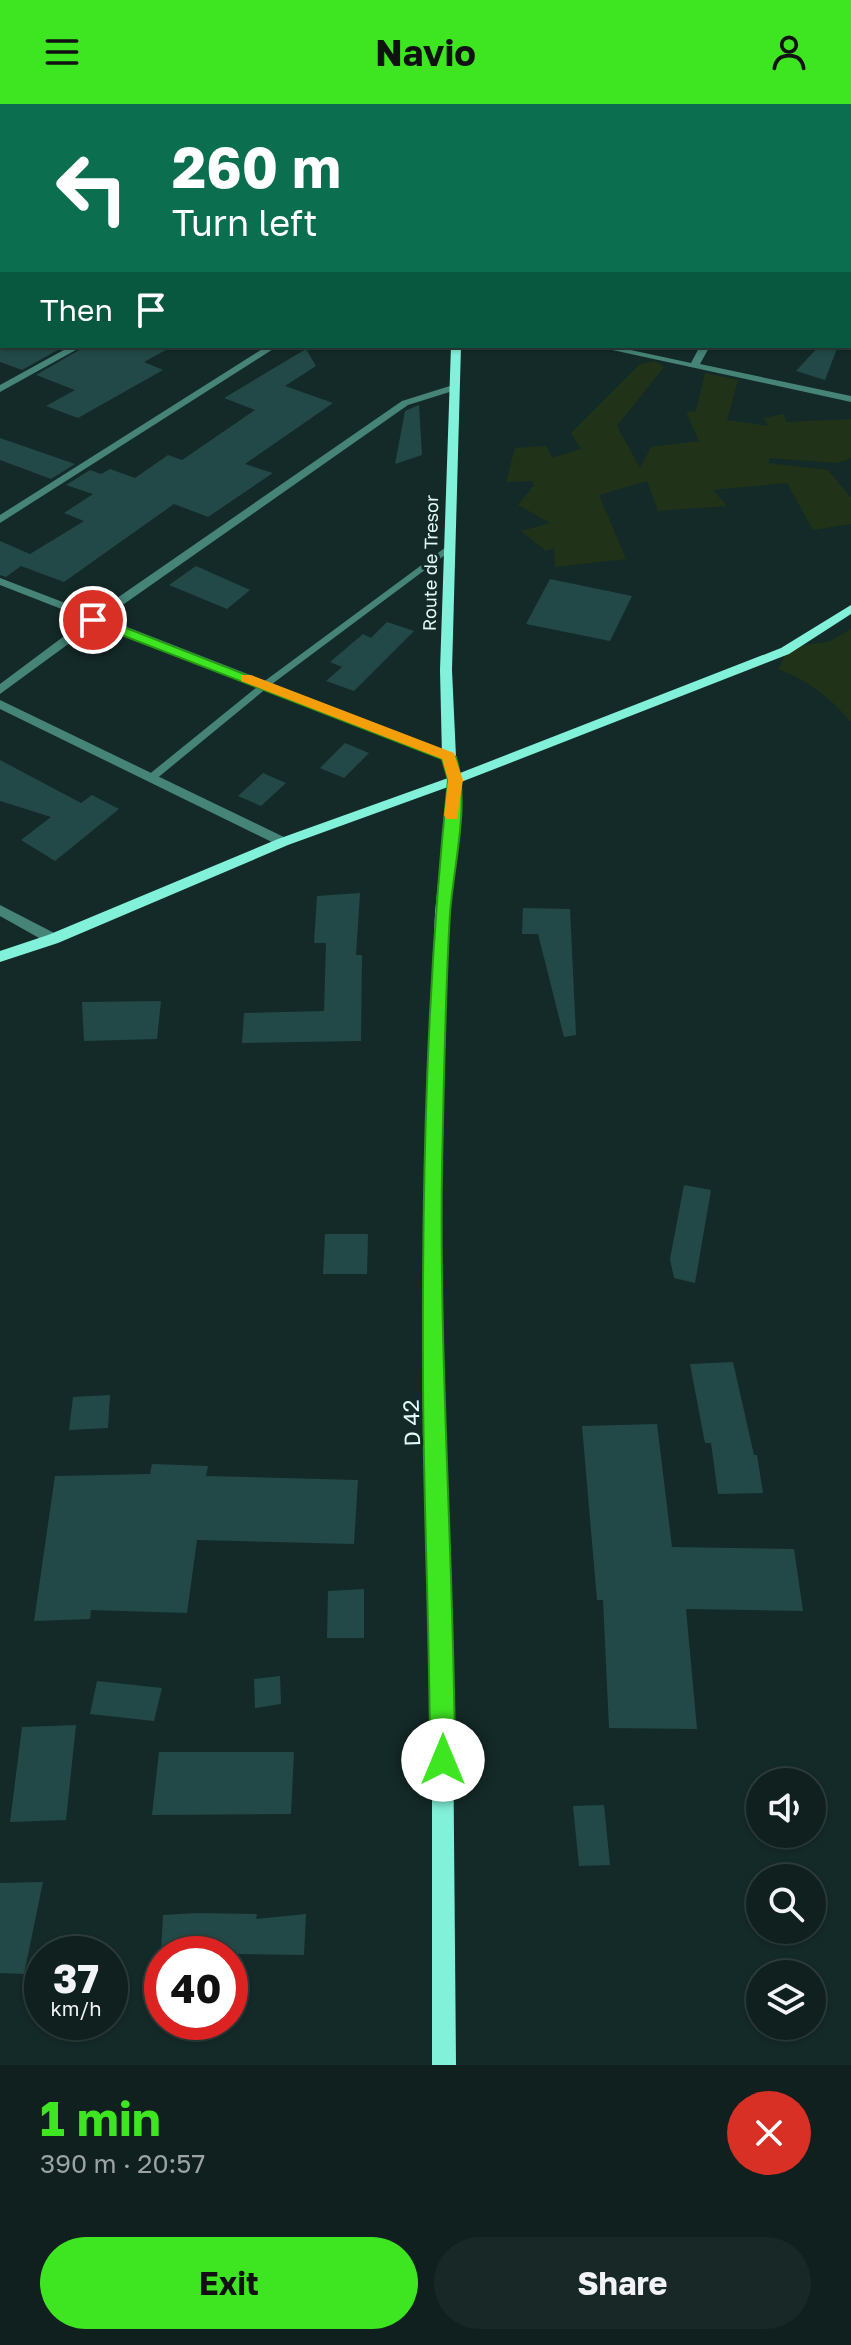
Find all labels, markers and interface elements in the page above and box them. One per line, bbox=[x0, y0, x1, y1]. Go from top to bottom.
icon: menu bbox=[40, 30, 84, 74]
icon: person bbox=[767, 30, 811, 74]
text: Navio bbox=[375, 31, 476, 74]
text: 260 m bbox=[172, 133, 341, 200]
icon: left bbox=[40, 136, 144, 240]
text: Turn left bbox=[172, 201, 318, 244]
icon: arrive bbox=[129, 288, 173, 332]
text: Then bbox=[40, 292, 113, 328]
street label: Route de Tresor bbox=[418, 495, 442, 631]
pin bbox=[59, 586, 127, 654]
icon: arrive bbox=[71, 598, 115, 642]
street label: D 42 bbox=[397, 1399, 425, 1447]
position arrow bbox=[401, 1718, 485, 1802]
map controls bbox=[746, 1768, 826, 2040]
button: sound bbox=[746, 1768, 826, 1848]
button: search bbox=[746, 1864, 826, 1944]
speed limit sign: 40 bbox=[144, 1936, 248, 2040]
text: 37 bbox=[53, 1954, 99, 2002]
button: layers bbox=[746, 1960, 826, 2040]
text: km/h bbox=[51, 1996, 101, 2020]
text: 1 min bbox=[40, 2089, 161, 2147]
button: close bbox=[727, 2091, 811, 2175]
text: 390 m · 20:57 bbox=[40, 2148, 205, 2179]
button: Exit bbox=[40, 2237, 418, 2329]
button: Share bbox=[434, 2237, 811, 2329]

